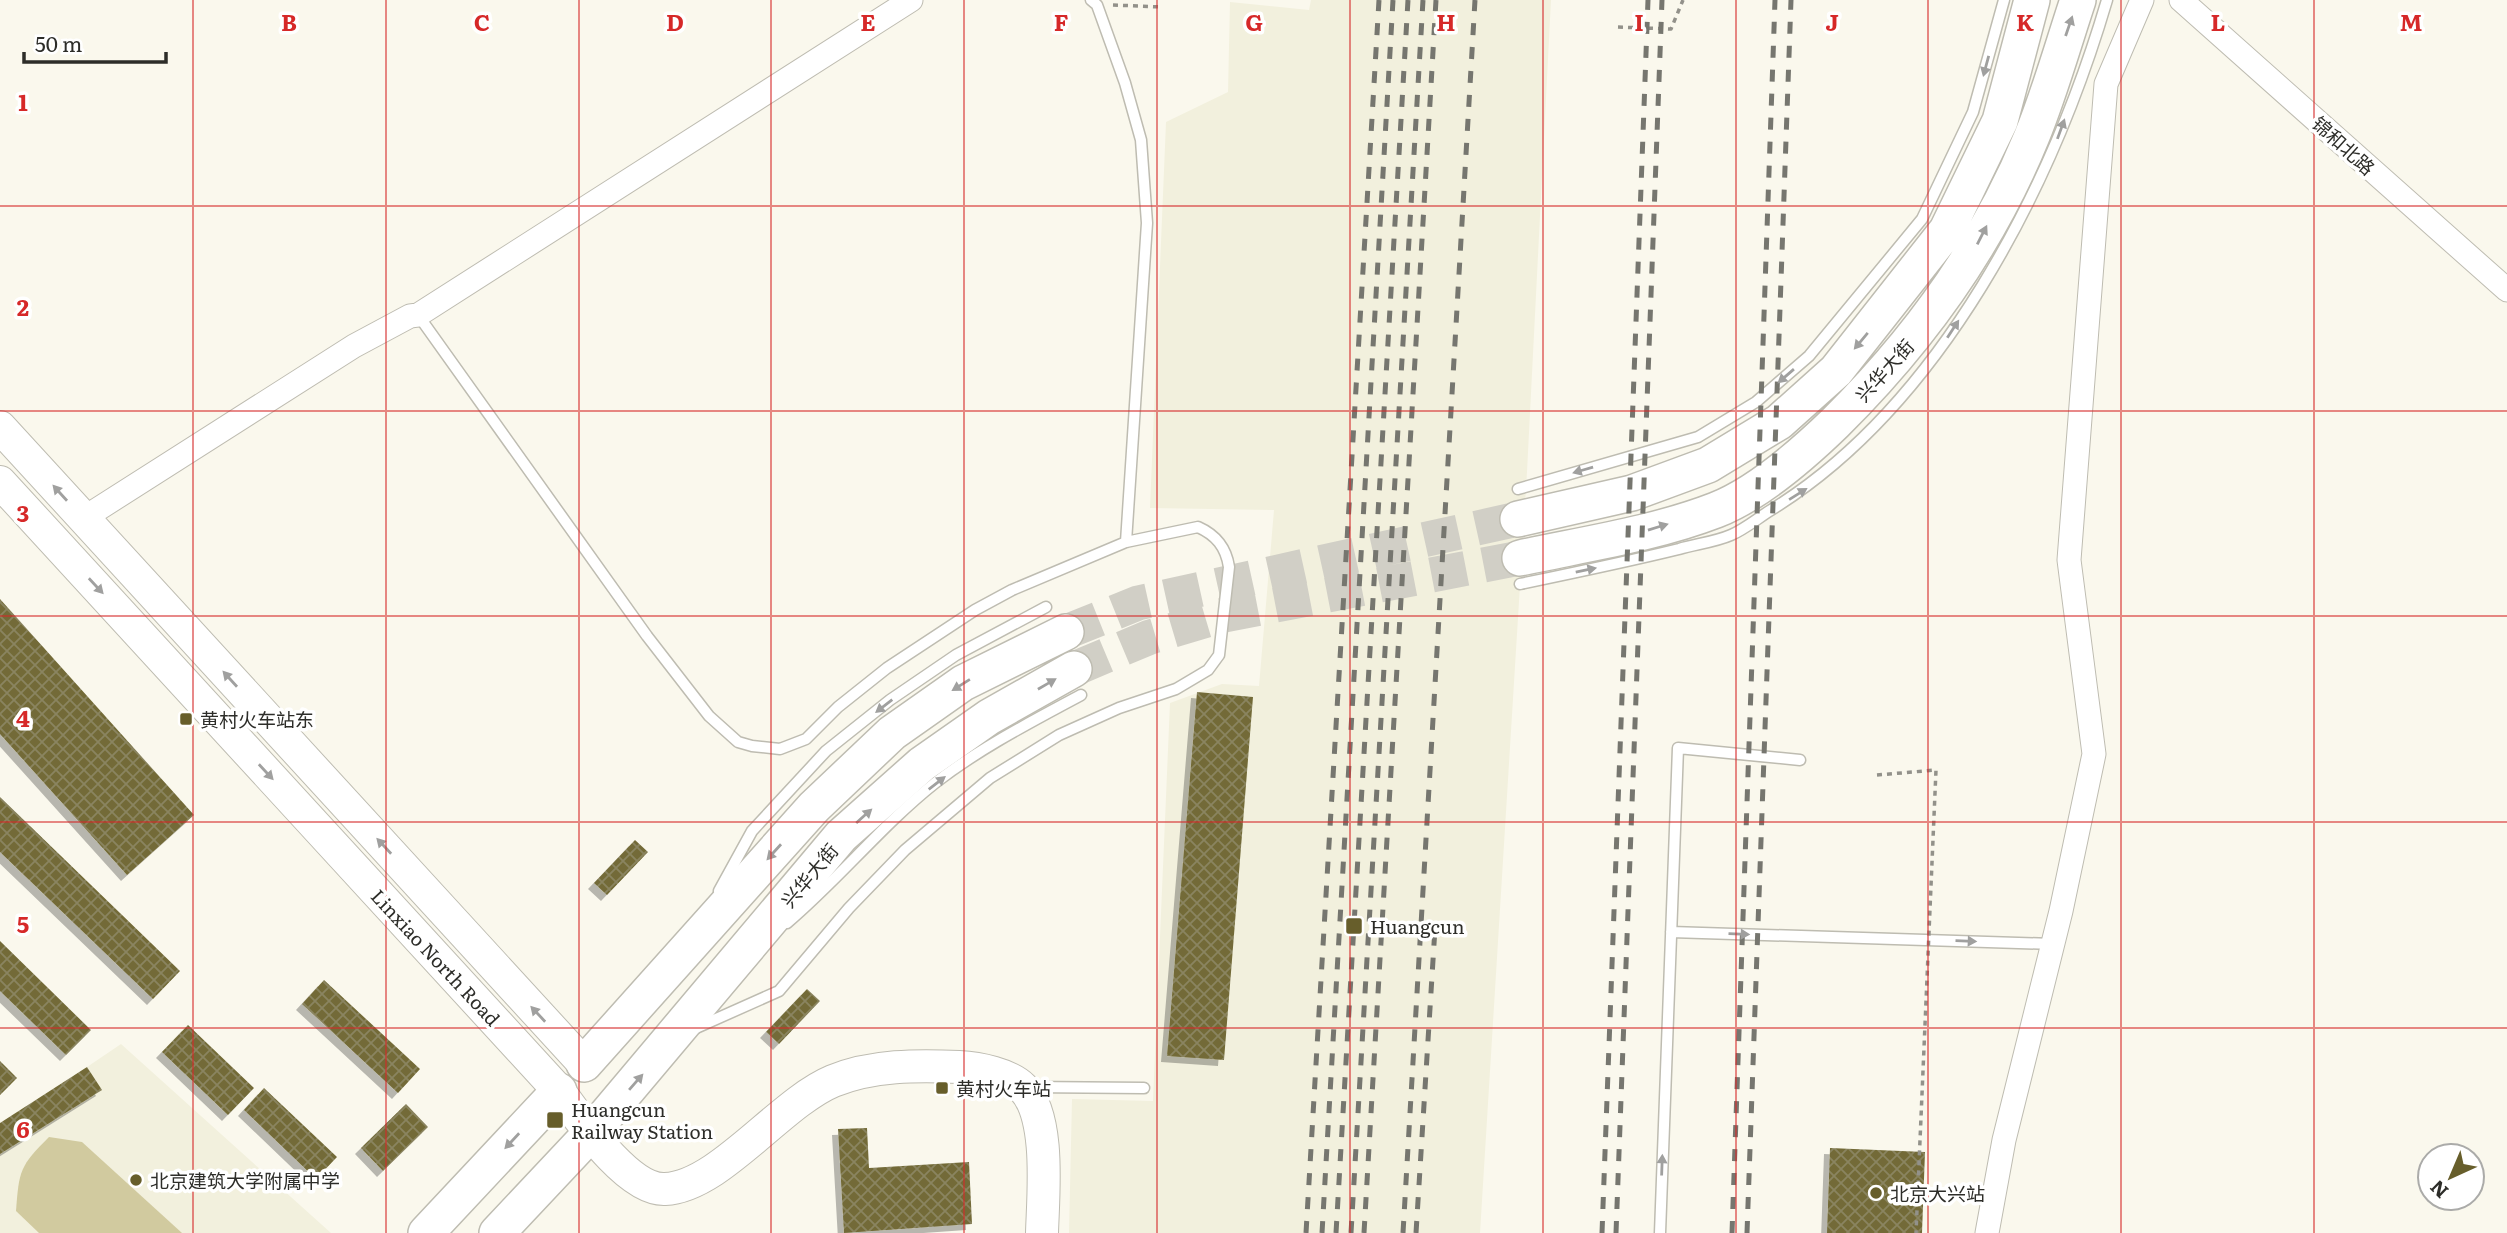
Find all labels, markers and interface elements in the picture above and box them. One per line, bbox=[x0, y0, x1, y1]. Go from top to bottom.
text: B bbox=[281, 4, 297, 38]
text: C bbox=[474, 4, 490, 38]
text: D bbox=[666, 4, 684, 38]
text: E bbox=[860, 4, 876, 38]
text: F bbox=[1054, 4, 1069, 38]
text: G bbox=[1245, 4, 1263, 38]
text: H bbox=[1436, 4, 1456, 38]
text: I bbox=[1634, 4, 1644, 38]
text: J bbox=[1825, 4, 1839, 38]
text: K bbox=[2016, 4, 2034, 38]
text: L bbox=[2211, 4, 2225, 38]
text: M bbox=[2400, 4, 2422, 38]
one-way arrow bbox=[2064, 15, 2075, 36]
scale bar bbox=[24, 21, 166, 65]
text: 50 m bbox=[35, 27, 82, 58]
one-way arrow bbox=[1980, 56, 1990, 77]
text: 1 bbox=[18, 84, 28, 118]
street label: 锦和北路 bbox=[2306, 109, 2382, 181]
one-way arrow bbox=[2055, 119, 2066, 140]
one-way arrow bbox=[1977, 225, 1988, 245]
text: 2 bbox=[17, 289, 29, 323]
one-way arrow bbox=[1946, 319, 1959, 339]
street label: 兴华大街 bbox=[1848, 332, 1920, 408]
one-way arrow bbox=[1854, 332, 1869, 349]
one-way arrow bbox=[1777, 368, 1795, 384]
one-way arrow bbox=[1572, 466, 1593, 476]
one-way arrow bbox=[52, 484, 68, 502]
one-way arrow bbox=[1788, 487, 1807, 500]
text: 3 bbox=[17, 495, 29, 529]
one-way arrow bbox=[1648, 521, 1669, 531]
one-way arrow bbox=[1575, 565, 1597, 576]
one-way arrow bbox=[88, 577, 104, 595]
one-way arrow bbox=[222, 670, 238, 688]
one-way arrow bbox=[952, 678, 971, 691]
one-way arrow bbox=[1038, 678, 1057, 690]
one-way arrow bbox=[875, 698, 893, 713]
text: 4 bbox=[16, 700, 30, 734]
place label: 黄村火车站东 bbox=[200, 705, 314, 733]
marker: 黄村火车站东 bbox=[178, 711, 194, 727]
one-way arrow bbox=[258, 763, 274, 781]
one-way arrow bbox=[928, 775, 946, 790]
one-way arrow bbox=[855, 809, 872, 825]
one-way arrow bbox=[376, 837, 392, 855]
street label: 兴华大街 bbox=[774, 837, 844, 913]
one-way arrow bbox=[766, 843, 782, 861]
street label: Linxiao North Road bbox=[365, 882, 507, 1032]
text: 5 bbox=[17, 906, 29, 940]
place label: Huangcun bbox=[1370, 912, 1465, 940]
marker: Huangcun bbox=[1344, 916, 1364, 936]
one-way arrow bbox=[1728, 929, 1750, 940]
one-way arrow bbox=[1956, 935, 1978, 946]
one-way arrow bbox=[530, 1006, 546, 1023]
one-way arrow bbox=[628, 1073, 643, 1090]
place label: 黄村火车站 bbox=[956, 1074, 1051, 1102]
marker: 黄村火车站 bbox=[934, 1080, 950, 1096]
place label: Huangcun Railway Station bbox=[571, 1095, 713, 1145]
marker: Huangcun Railway Station bbox=[545, 1110, 565, 1130]
text: 6 bbox=[16, 1111, 30, 1145]
one-way arrow bbox=[505, 1132, 521, 1149]
north arrow bbox=[2416, 1142, 2486, 1212]
one-way arrow bbox=[1657, 1154, 1668, 1176]
place label: 北京建筑大学附属中学 bbox=[150, 1166, 340, 1194]
marker: 北京建筑大学附属中学 bbox=[128, 1172, 144, 1188]
text: N bbox=[2423, 1174, 2454, 1206]
place label: 北京大兴站 bbox=[1890, 1179, 1985, 1207]
marker: 北京大兴站 bbox=[1868, 1185, 1884, 1201]

